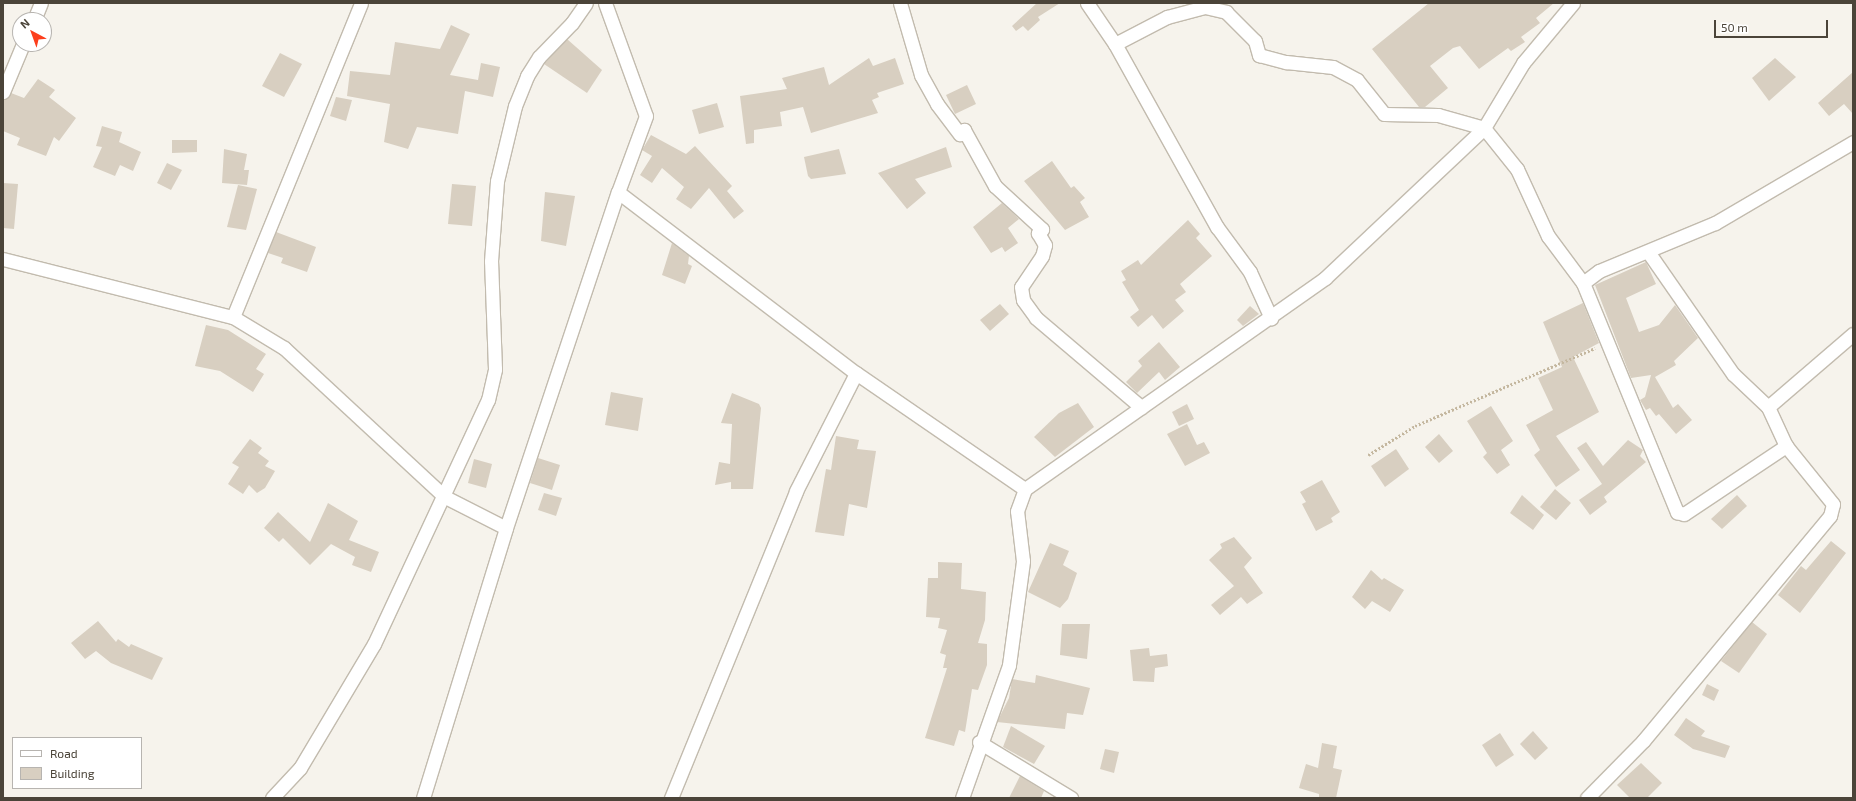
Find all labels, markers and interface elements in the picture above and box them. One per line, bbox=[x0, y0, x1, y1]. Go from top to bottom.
north arrow bbox=[12, 12, 52, 52]
scale bar bbox=[1716, 12, 1830, 38]
text: N bbox=[17, 16, 32, 31]
text: 50 m bbox=[1721, 20, 1748, 34]
legend bbox=[12, 737, 142, 789]
text: Road bbox=[50, 746, 78, 760]
text: Building bbox=[50, 766, 94, 780]

